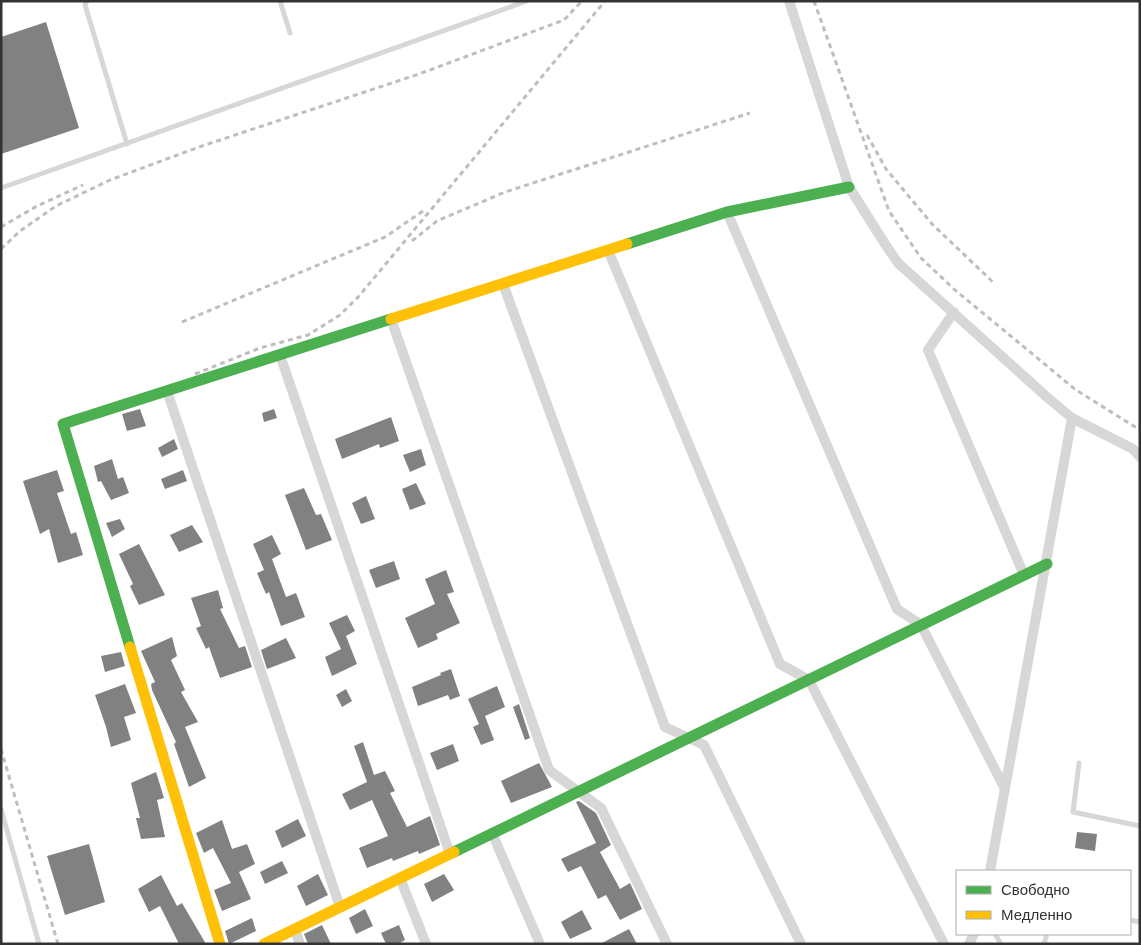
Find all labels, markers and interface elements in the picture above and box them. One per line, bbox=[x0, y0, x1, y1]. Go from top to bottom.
legend bbox=[956, 870, 1131, 935]
text: Свободно bbox=[1001, 881, 1070, 898]
text: Медленно bbox=[1001, 906, 1072, 923]

